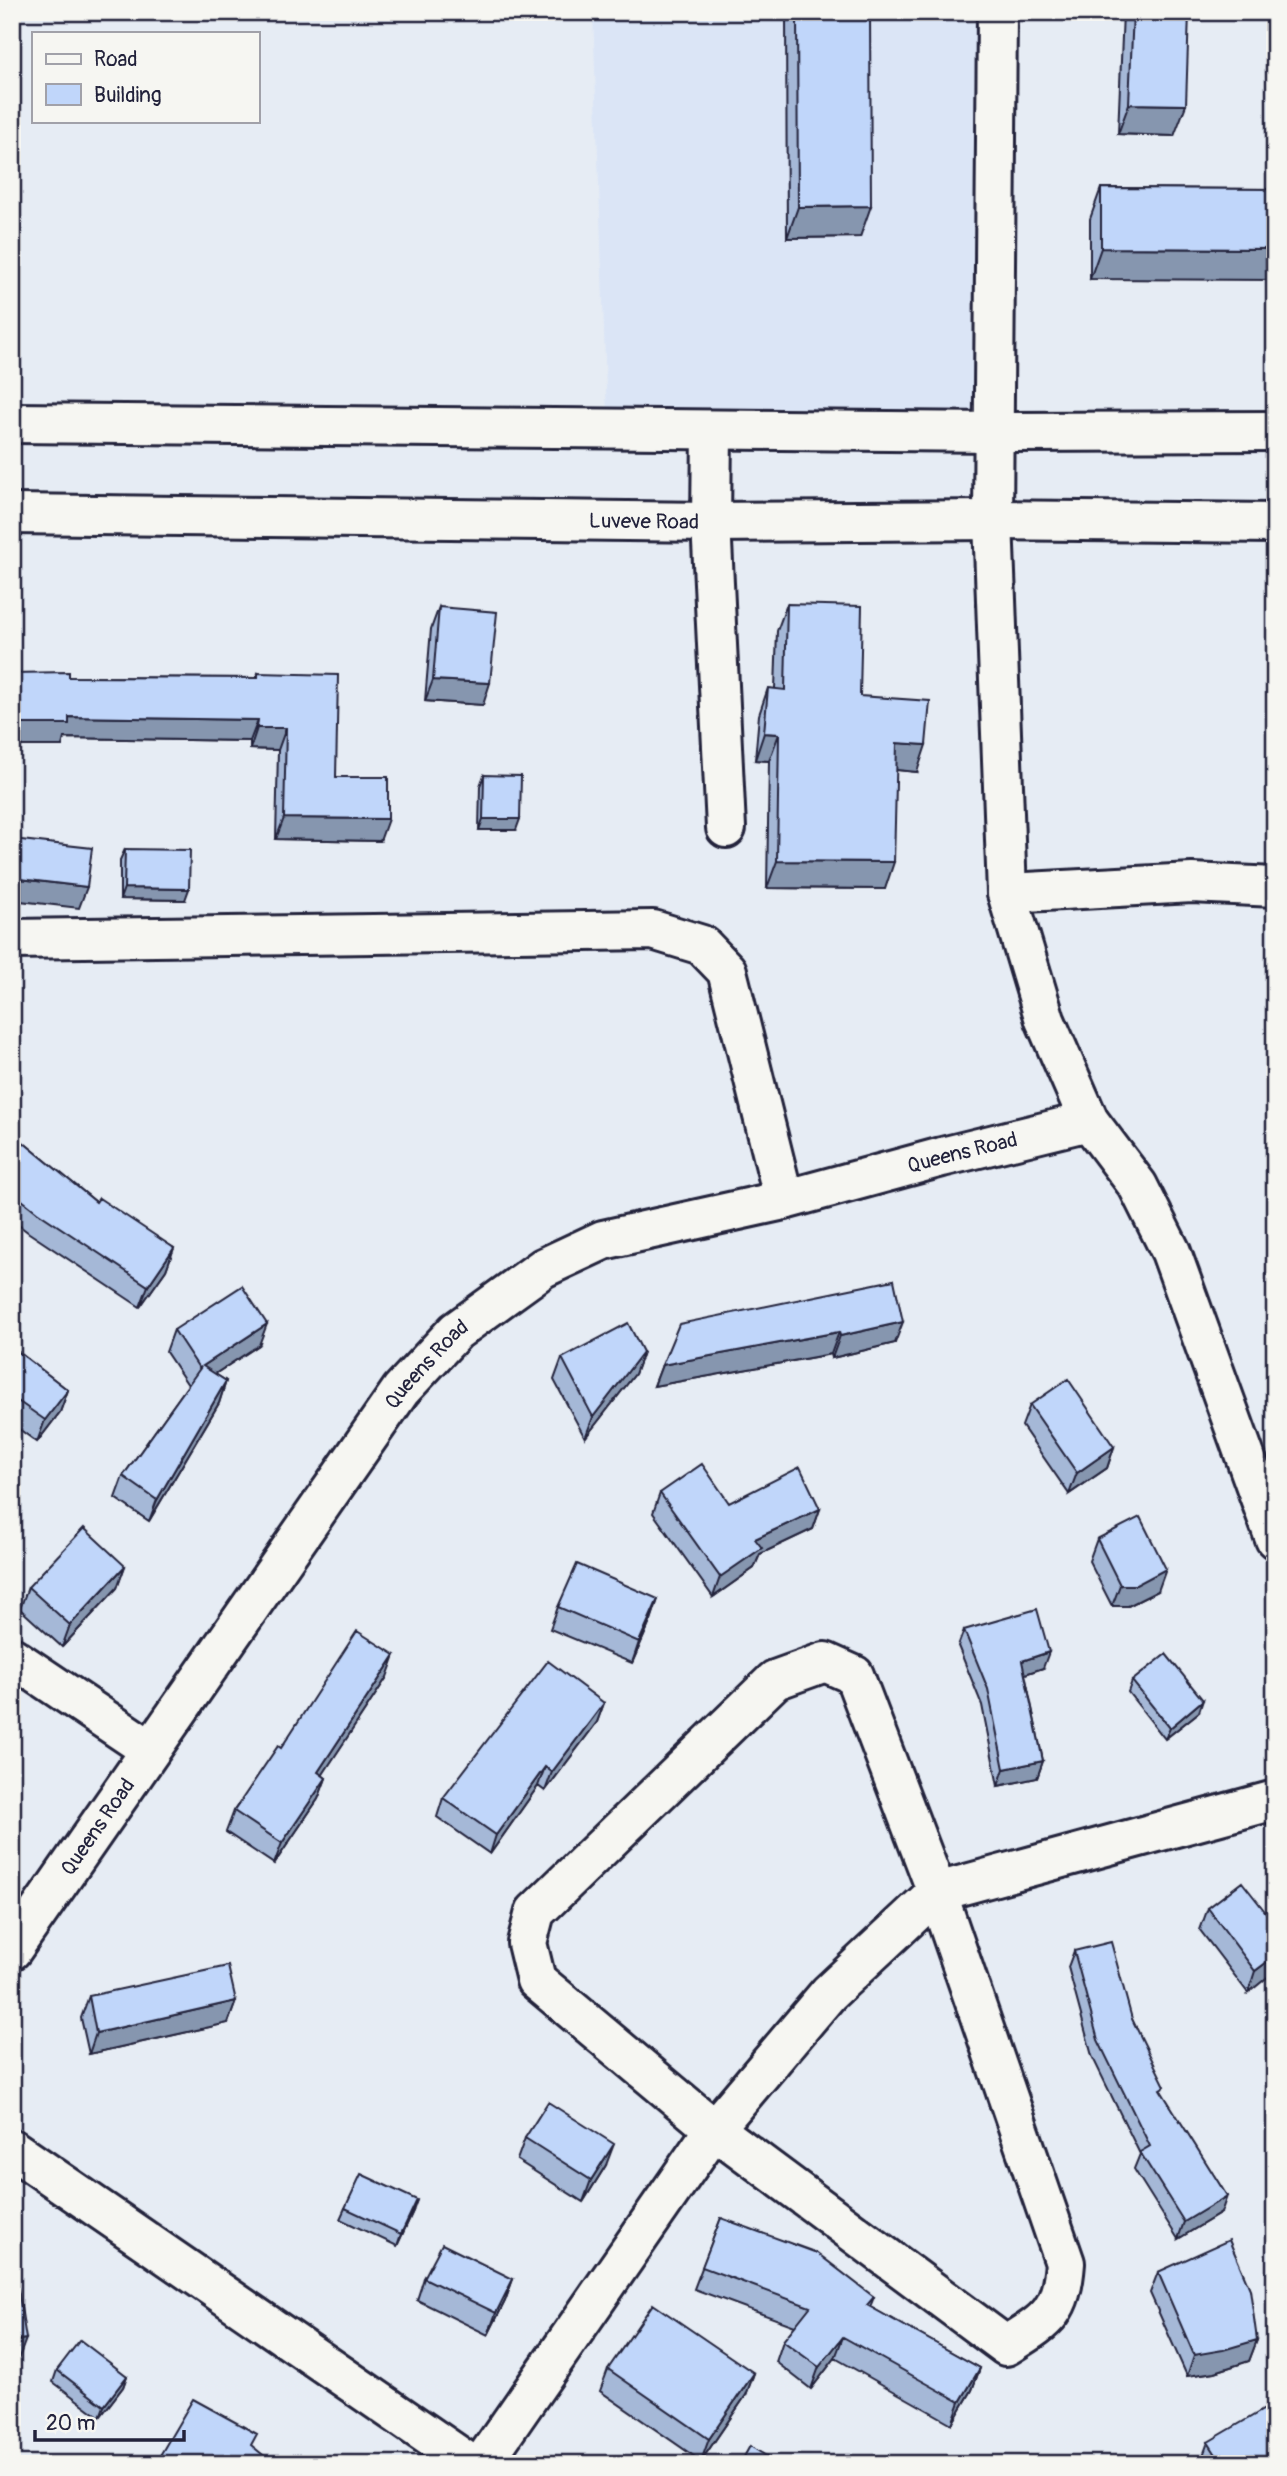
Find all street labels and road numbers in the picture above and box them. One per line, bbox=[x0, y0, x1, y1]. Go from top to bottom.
street label: Luveve Road bbox=[589, 508, 699, 536]
street label: Queens Road bbox=[904, 1126, 1020, 1180]
street label: Queens Road bbox=[379, 1314, 474, 1415]
street label: Queens Road bbox=[55, 1773, 141, 1881]

